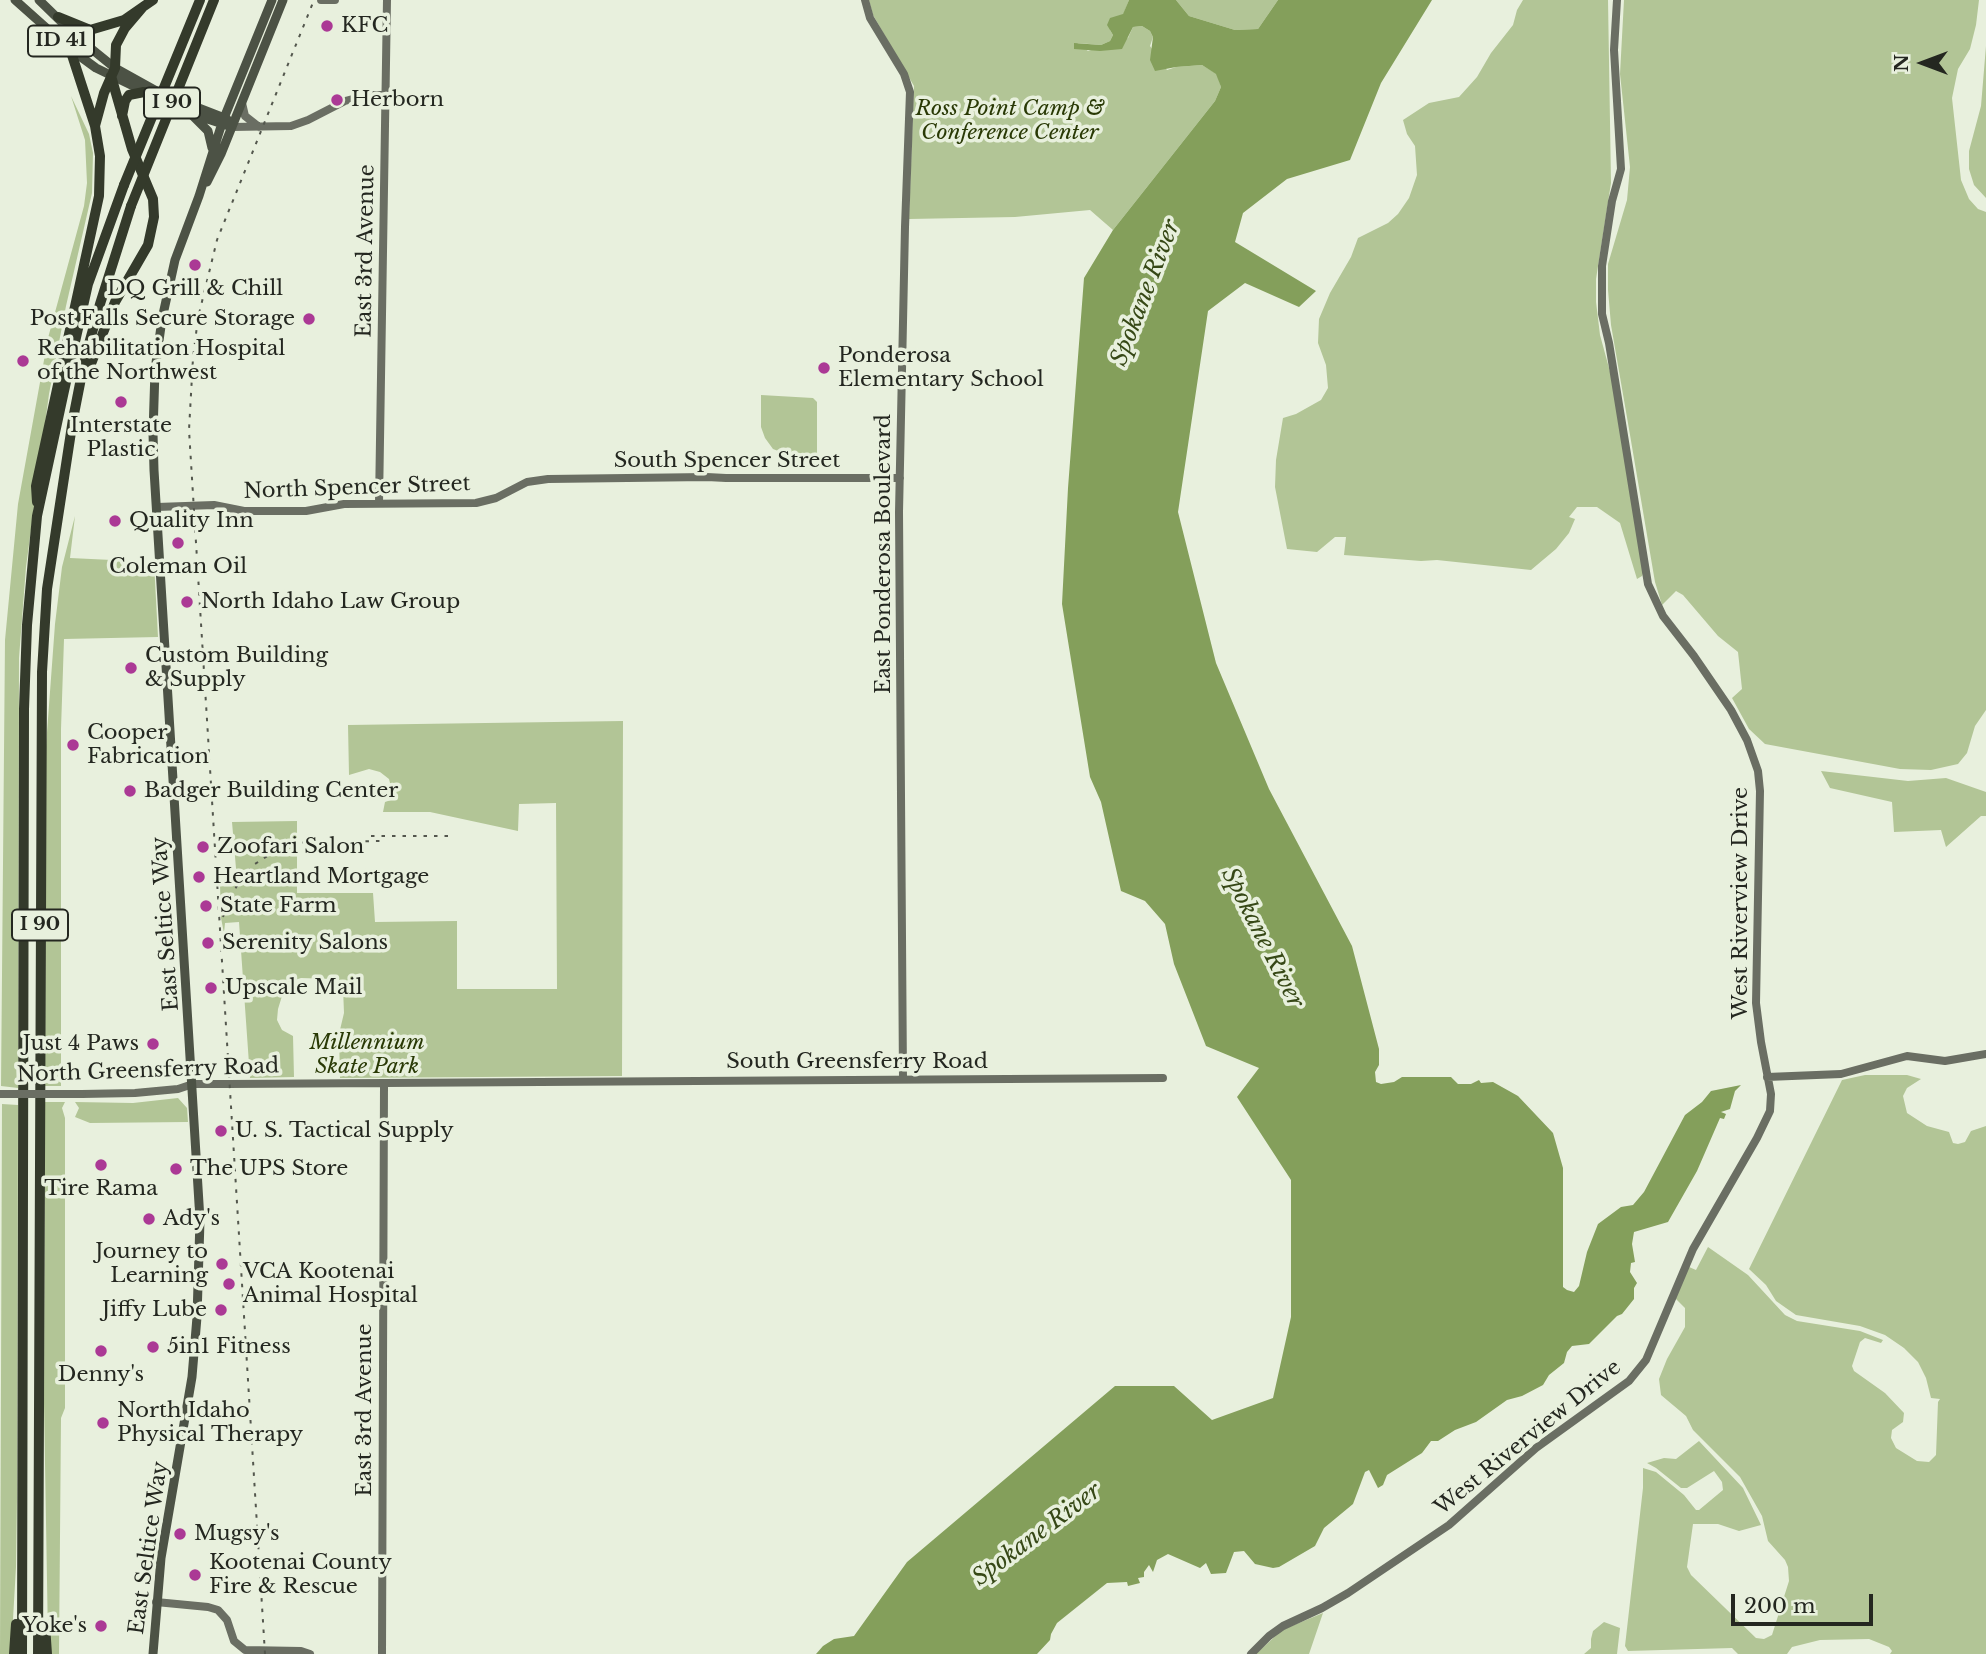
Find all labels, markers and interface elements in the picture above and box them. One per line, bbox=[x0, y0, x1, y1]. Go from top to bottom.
place label: KFC bbox=[341, 13, 388, 39]
marker: KFC bbox=[319, 18, 335, 34]
road number: ID 41 bbox=[28, 25, 94, 56]
north arrow bbox=[1888, 28, 1958, 98]
text: N bbox=[1890, 54, 1913, 72]
place label: Herborn bbox=[351, 87, 444, 113]
road number: I 90 bbox=[144, 88, 200, 118]
marker: Herborn bbox=[329, 92, 345, 108]
park label: Ross Point Camp & Conference Center bbox=[916, 96, 1104, 146]
street label: East 3rd Avenue bbox=[352, 164, 380, 338]
water label: Spokane River bbox=[1106, 216, 1186, 370]
marker: DQ Grill & Chill bbox=[187, 257, 203, 273]
place label: DQ Grill & Chill bbox=[107, 276, 283, 302]
place label: Post Falls Secure Storage bbox=[30, 306, 295, 332]
marker: Post Falls Secure Storage bbox=[301, 311, 317, 327]
place label: Rehabilitation Hospital of the Northwest bbox=[37, 336, 285, 386]
place label: Ponderosa Elementary School bbox=[838, 343, 1044, 393]
marker: Rehabilitation Hospital of the Northwest bbox=[15, 353, 31, 369]
marker: Ponderosa Elementary School bbox=[816, 360, 832, 376]
marker: Interstate Plastic bbox=[113, 394, 129, 410]
place label: Interstate Plastic bbox=[70, 413, 172, 463]
street label: East Ponderosa Boulevard bbox=[871, 414, 897, 694]
street label: South Spencer Street bbox=[614, 448, 840, 474]
street label: North Spencer Street bbox=[243, 471, 471, 505]
place label: Quality Inn bbox=[129, 508, 254, 534]
marker: Quality Inn bbox=[107, 513, 123, 529]
marker: Coleman Oil bbox=[170, 535, 186, 551]
place label: Coleman Oil bbox=[109, 554, 247, 580]
place label: North Idaho Law Group bbox=[201, 589, 460, 615]
marker: North Idaho Law Group bbox=[179, 594, 195, 610]
place label: Custom Building & Supply bbox=[145, 643, 328, 693]
marker: Custom Building & Supply bbox=[123, 660, 139, 676]
place label: Cooper Fabrication bbox=[87, 720, 209, 770]
marker: Cooper Fabrication bbox=[65, 737, 81, 753]
place label: Badger Building Center bbox=[144, 778, 398, 804]
marker: Badger Building Center bbox=[122, 783, 138, 799]
street label: West Riverview Drive bbox=[1728, 787, 1754, 1019]
place label: Zoofari Salon bbox=[217, 834, 364, 860]
street label: East Seltice Way bbox=[147, 836, 185, 1012]
marker: Zoofari Salon bbox=[195, 839, 211, 855]
water label: Spokane River bbox=[1215, 863, 1309, 1013]
place label: Heartland Mortgage bbox=[213, 864, 429, 890]
marker: Heartland Mortgage bbox=[191, 869, 207, 885]
place label: State Farm bbox=[220, 893, 337, 919]
marker: State Farm bbox=[198, 898, 214, 914]
road number: I 90 bbox=[12, 909, 68, 940]
place label: Serenity Salons bbox=[222, 930, 388, 956]
marker: Serenity Salons bbox=[200, 935, 216, 951]
place label: Upscale Mail bbox=[225, 975, 363, 1001]
marker: Upscale Mail bbox=[203, 980, 219, 996]
park label: Millennium Skate Park bbox=[309, 1030, 425, 1080]
place label: Just 4 Paws bbox=[23, 1031, 139, 1057]
marker: Just 4 Paws bbox=[145, 1036, 161, 1052]
street label: South Greensferry Road bbox=[726, 1049, 988, 1075]
street label: North Greensferry Road bbox=[16, 1054, 280, 1088]
place label: U. S. Tactical Supply bbox=[235, 1118, 454, 1144]
marker: U. S. Tactical Supply bbox=[213, 1123, 229, 1139]
place label: The UPS Store bbox=[190, 1156, 348, 1182]
marker: Tire Rama bbox=[93, 1157, 109, 1173]
marker: The UPS Store bbox=[168, 1161, 184, 1177]
place label: Tire Rama bbox=[44, 1176, 158, 1202]
place label: Ady's bbox=[163, 1206, 220, 1232]
marker: Ady's bbox=[141, 1211, 157, 1227]
place label: Journey to Learning bbox=[95, 1239, 208, 1289]
marker: Journey to Learning bbox=[214, 1256, 230, 1272]
place label: VCA Kootenai Animal Hospital bbox=[243, 1259, 418, 1309]
marker: VCA Kootenai Animal Hospital bbox=[221, 1276, 237, 1292]
place label: Jiffy Lube bbox=[102, 1297, 207, 1323]
marker: Jiffy Lube bbox=[213, 1302, 229, 1318]
street label: East 3rd Avenue bbox=[352, 1323, 378, 1497]
place label: 5in1 Fitness bbox=[167, 1334, 291, 1360]
marker: 5in1 Fitness bbox=[145, 1339, 161, 1355]
marker: Denny's bbox=[93, 1343, 109, 1359]
street label: West Riverview Drive bbox=[1430, 1355, 1626, 1521]
place label: Denny's bbox=[58, 1362, 144, 1388]
place label: North Idaho Physical Therapy bbox=[117, 1398, 303, 1448]
marker: North Idaho Physical Therapy bbox=[95, 1415, 111, 1431]
street label: East Seltice Way bbox=[124, 1460, 174, 1636]
water label: Spokane River bbox=[967, 1478, 1107, 1592]
place label: Mugsy's bbox=[194, 1521, 280, 1547]
marker: Mugsy's bbox=[172, 1526, 188, 1542]
place label: Kootenai County Fire & Rescue bbox=[209, 1550, 392, 1600]
marker: Kootenai County Fire & Rescue bbox=[187, 1567, 203, 1583]
scale bar bbox=[1734, 1580, 1876, 1624]
text: 200 m bbox=[1744, 1593, 1815, 1619]
place label: Yoke's bbox=[22, 1613, 87, 1639]
marker: Yoke's bbox=[93, 1618, 109, 1634]

